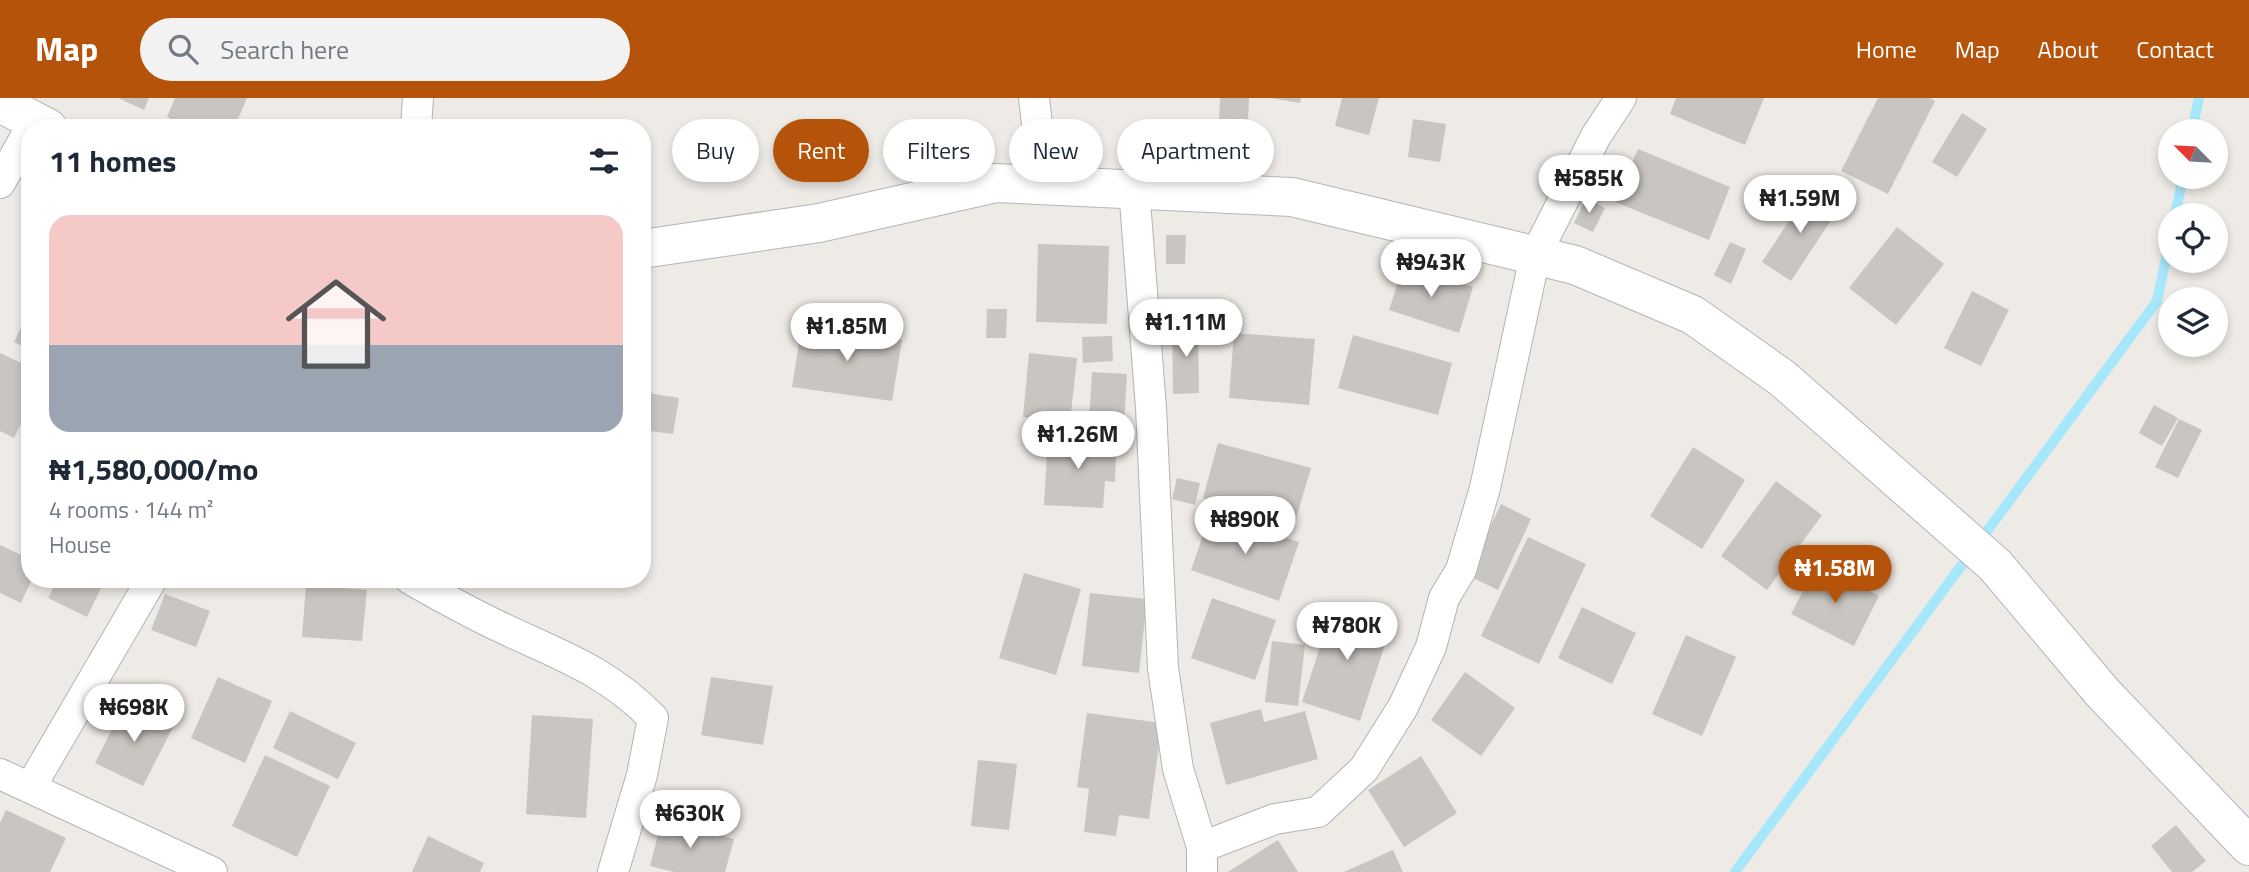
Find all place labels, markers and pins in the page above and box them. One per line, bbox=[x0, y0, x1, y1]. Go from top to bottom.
pin: ₦585K bbox=[1540, 156, 1638, 215]
pin: ₦1.59M bbox=[1743, 176, 1857, 235]
pin: ₦943K bbox=[1382, 240, 1480, 299]
pin: ₦1.11M bbox=[1129, 300, 1243, 359]
pin: ₦1.85M bbox=[790, 303, 904, 363]
pin: ₦1.26M bbox=[1021, 412, 1135, 471]
pin: ₦890K bbox=[1196, 496, 1294, 556]
pin: ₦1.58M bbox=[1778, 546, 1892, 605]
pin: ₦780K bbox=[1298, 602, 1396, 662]
pin: ₦698K bbox=[85, 684, 183, 744]
pin: ₦630K bbox=[641, 790, 739, 850]

